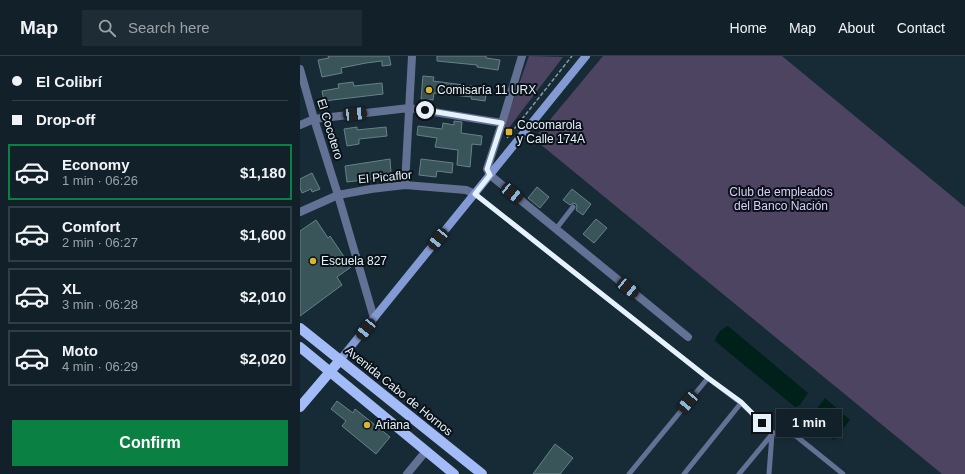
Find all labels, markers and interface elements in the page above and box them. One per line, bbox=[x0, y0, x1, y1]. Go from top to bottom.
search box bbox=[82, 10, 362, 46]
text: Map bbox=[20, 17, 58, 38]
icon: search bbox=[96, 17, 118, 39]
text: Search here bbox=[128, 19, 210, 36]
text: Home bbox=[730, 20, 767, 36]
text: Map bbox=[789, 20, 816, 36]
text: About bbox=[838, 20, 875, 36]
text: Contact bbox=[897, 20, 945, 36]
text: El Colibrí bbox=[36, 73, 102, 90]
place label: Comisaría 11 URX bbox=[437, 83, 536, 97]
marker: Comisaría 11 URX bbox=[424, 85, 434, 95]
street label: El Cocotero bbox=[314, 97, 346, 161]
route start bbox=[416, 101, 434, 119]
car bbox=[342, 107, 368, 121]
text: Drop-off bbox=[36, 111, 95, 128]
place label: Cocomarola y Calle 174A bbox=[517, 118, 585, 146]
marker: Cocomarola y Calle 174A bbox=[504, 127, 514, 137]
icon: car bbox=[14, 154, 50, 190]
text: Economy bbox=[62, 156, 130, 173]
text: $1,180 bbox=[240, 164, 286, 181]
street label: El Picaflor bbox=[357, 168, 413, 186]
text: 1 min · 06:26 bbox=[62, 173, 138, 188]
car bbox=[499, 181, 525, 205]
park label: Club de empleados del Banco Nación bbox=[729, 185, 833, 213]
icon: car bbox=[14, 216, 50, 252]
text: Comfort bbox=[62, 218, 120, 235]
text: $1,600 bbox=[240, 226, 286, 243]
car bbox=[426, 226, 450, 252]
text: 2 min · 06:27 bbox=[62, 235, 138, 250]
place label: Escuela 827 bbox=[321, 254, 387, 268]
marker: Escuela 827 bbox=[308, 256, 318, 266]
car bbox=[615, 276, 641, 300]
icon: car bbox=[14, 278, 50, 314]
text: XL bbox=[62, 280, 81, 297]
text: $2,010 bbox=[240, 288, 286, 305]
text: 3 min · 06:28 bbox=[62, 297, 138, 312]
car bbox=[354, 316, 378, 342]
icon: car bbox=[14, 340, 50, 376]
text: Moto bbox=[62, 342, 98, 359]
street label: Avenida Cabo de Hornos bbox=[343, 343, 455, 439]
text: $2,020 bbox=[240, 350, 286, 367]
text: 4 min · 06:29 bbox=[62, 359, 138, 374]
car bbox=[676, 389, 700, 415]
callout: 1 min bbox=[776, 409, 842, 437]
route end bbox=[753, 414, 771, 432]
text: 1 min bbox=[792, 415, 826, 430]
place label: Ariana bbox=[375, 418, 410, 432]
button: Confirm bbox=[12, 420, 288, 466]
marker: Ariana bbox=[362, 420, 372, 430]

